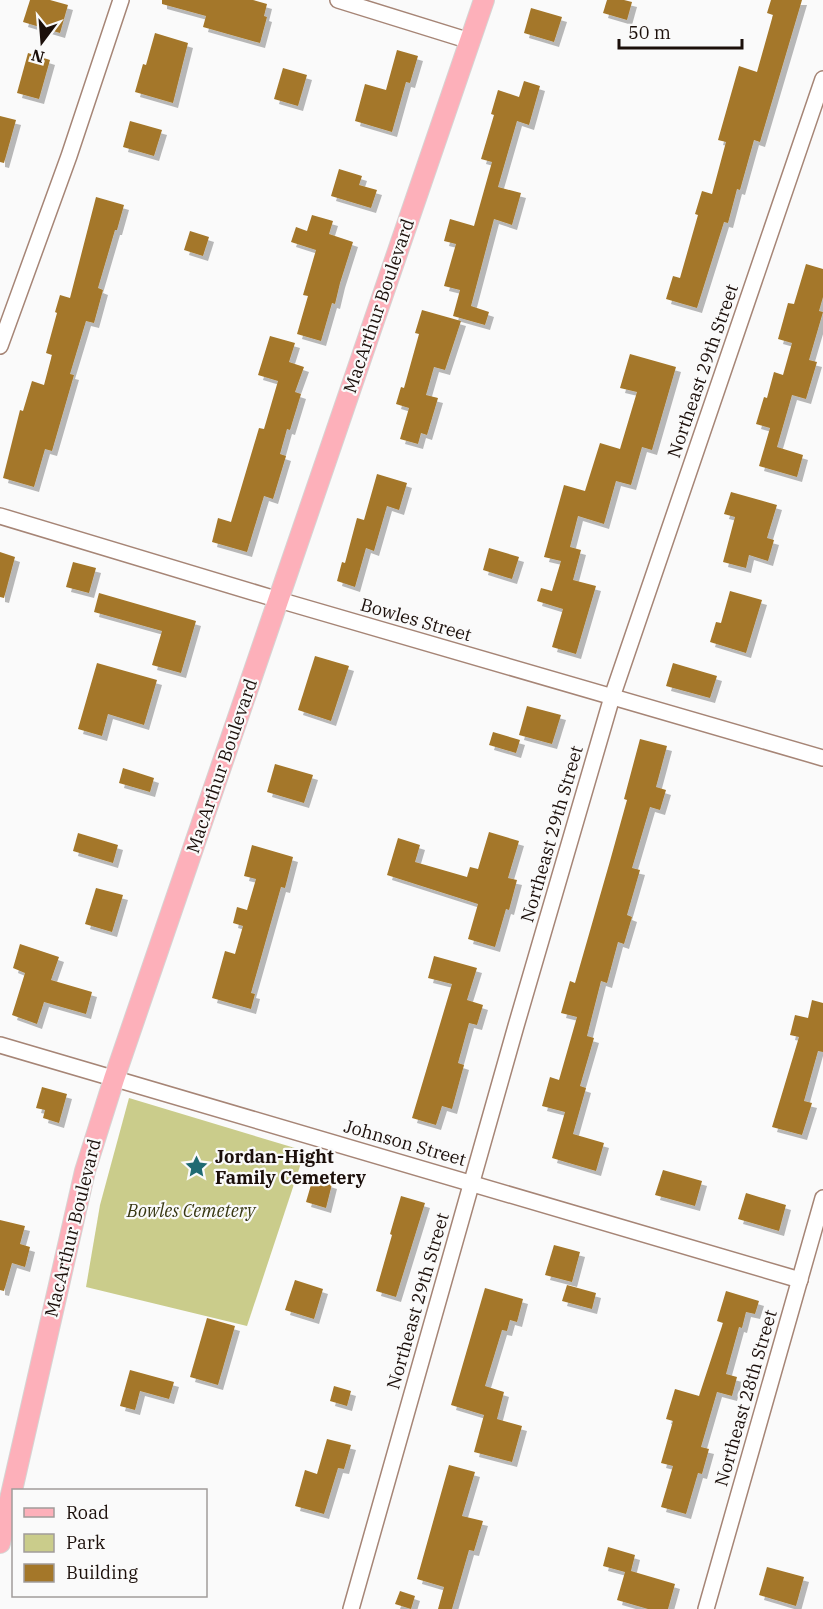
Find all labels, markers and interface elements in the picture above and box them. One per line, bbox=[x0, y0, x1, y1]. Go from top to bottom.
north arrow bbox=[12, 12, 72, 72]
scale bar bbox=[619, 12, 742, 50]
text: 50 m bbox=[628, 21, 671, 44]
text: N bbox=[29, 45, 47, 68]
street label: MacArthur Boulevard bbox=[338, 216, 419, 396]
street label: Northeast 29th Street bbox=[662, 281, 743, 461]
street label: Bowles Street bbox=[358, 593, 474, 646]
street label: MacArthur Boulevard bbox=[181, 676, 262, 856]
street label: Northeast 29th Street bbox=[515, 743, 588, 925]
street label: Johnson Street bbox=[341, 1114, 469, 1171]
street label: MacArthur Boulevard bbox=[39, 1136, 106, 1319]
place label: Jordan-Hight Family Cemetery bbox=[215, 1145, 367, 1189]
place icon: Jordan-Hight Family Cemetery bbox=[184, 1154, 210, 1180]
park label: Bowles Cemetery bbox=[126, 1199, 257, 1222]
street label: Northeast 29th Street bbox=[381, 1210, 454, 1392]
street label: Northeast 28th Street bbox=[709, 1307, 782, 1489]
legend bbox=[12, 1489, 207, 1597]
text: Road bbox=[66, 1501, 109, 1524]
text: Park bbox=[66, 1531, 106, 1554]
text: Building bbox=[66, 1561, 138, 1584]

